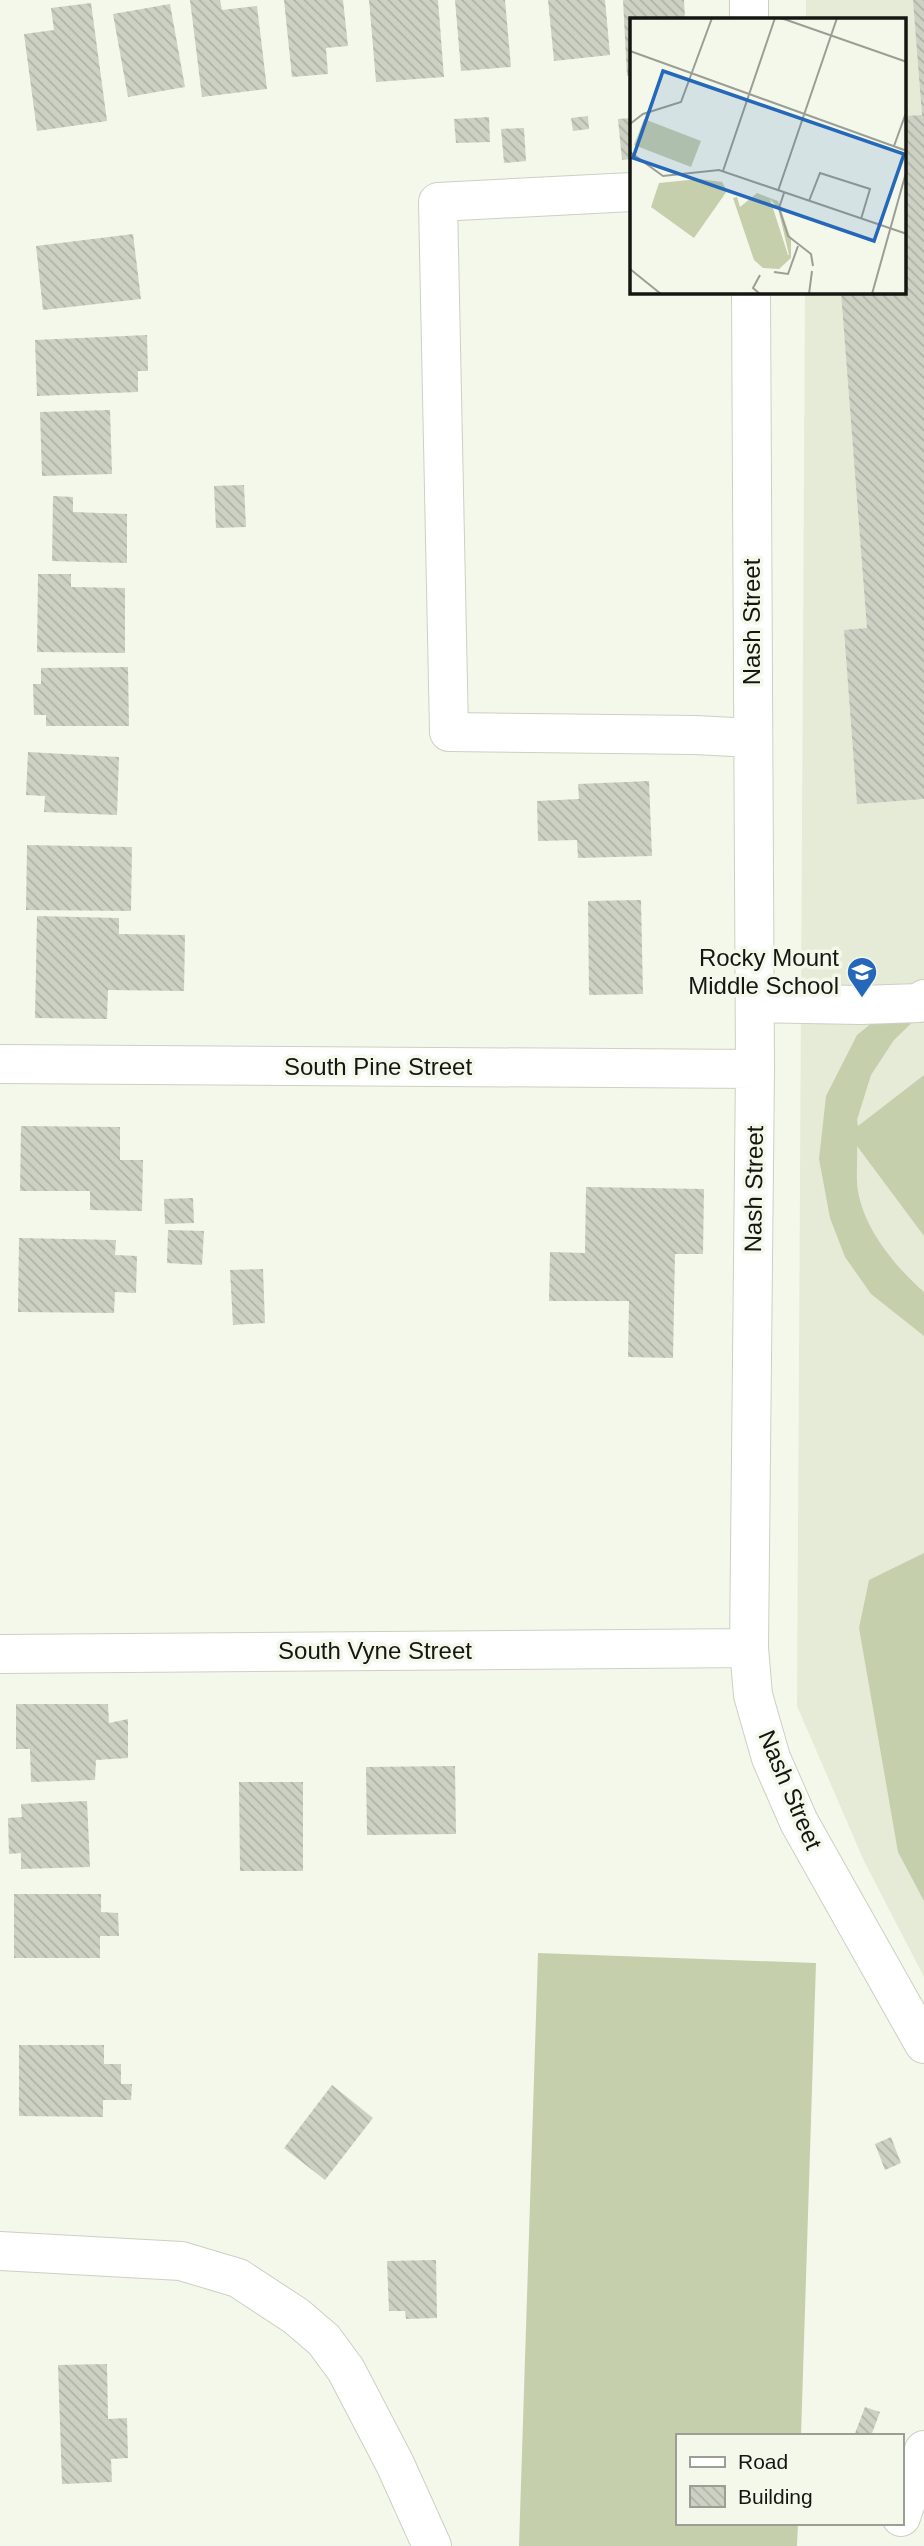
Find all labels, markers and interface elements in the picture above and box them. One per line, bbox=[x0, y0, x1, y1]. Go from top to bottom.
inset map bbox=[630, 18, 906, 294]
street label: Nash Street bbox=[738, 558, 765, 685]
place label: Rocky Mount Middle School bbox=[688, 944, 839, 999]
school or university icon: Rocky Mount Middle School bbox=[845, 955, 879, 999]
street label: South Pine Street bbox=[284, 1053, 472, 1080]
street label: Nash Street bbox=[739, 1125, 768, 1253]
street label: South Vyne Street bbox=[278, 1637, 472, 1664]
street label: Nash Street bbox=[753, 1726, 828, 1854]
legend bbox=[676, 2434, 903, 2525]
text: Road bbox=[738, 2450, 788, 2473]
text: Building bbox=[738, 2485, 813, 2508]

